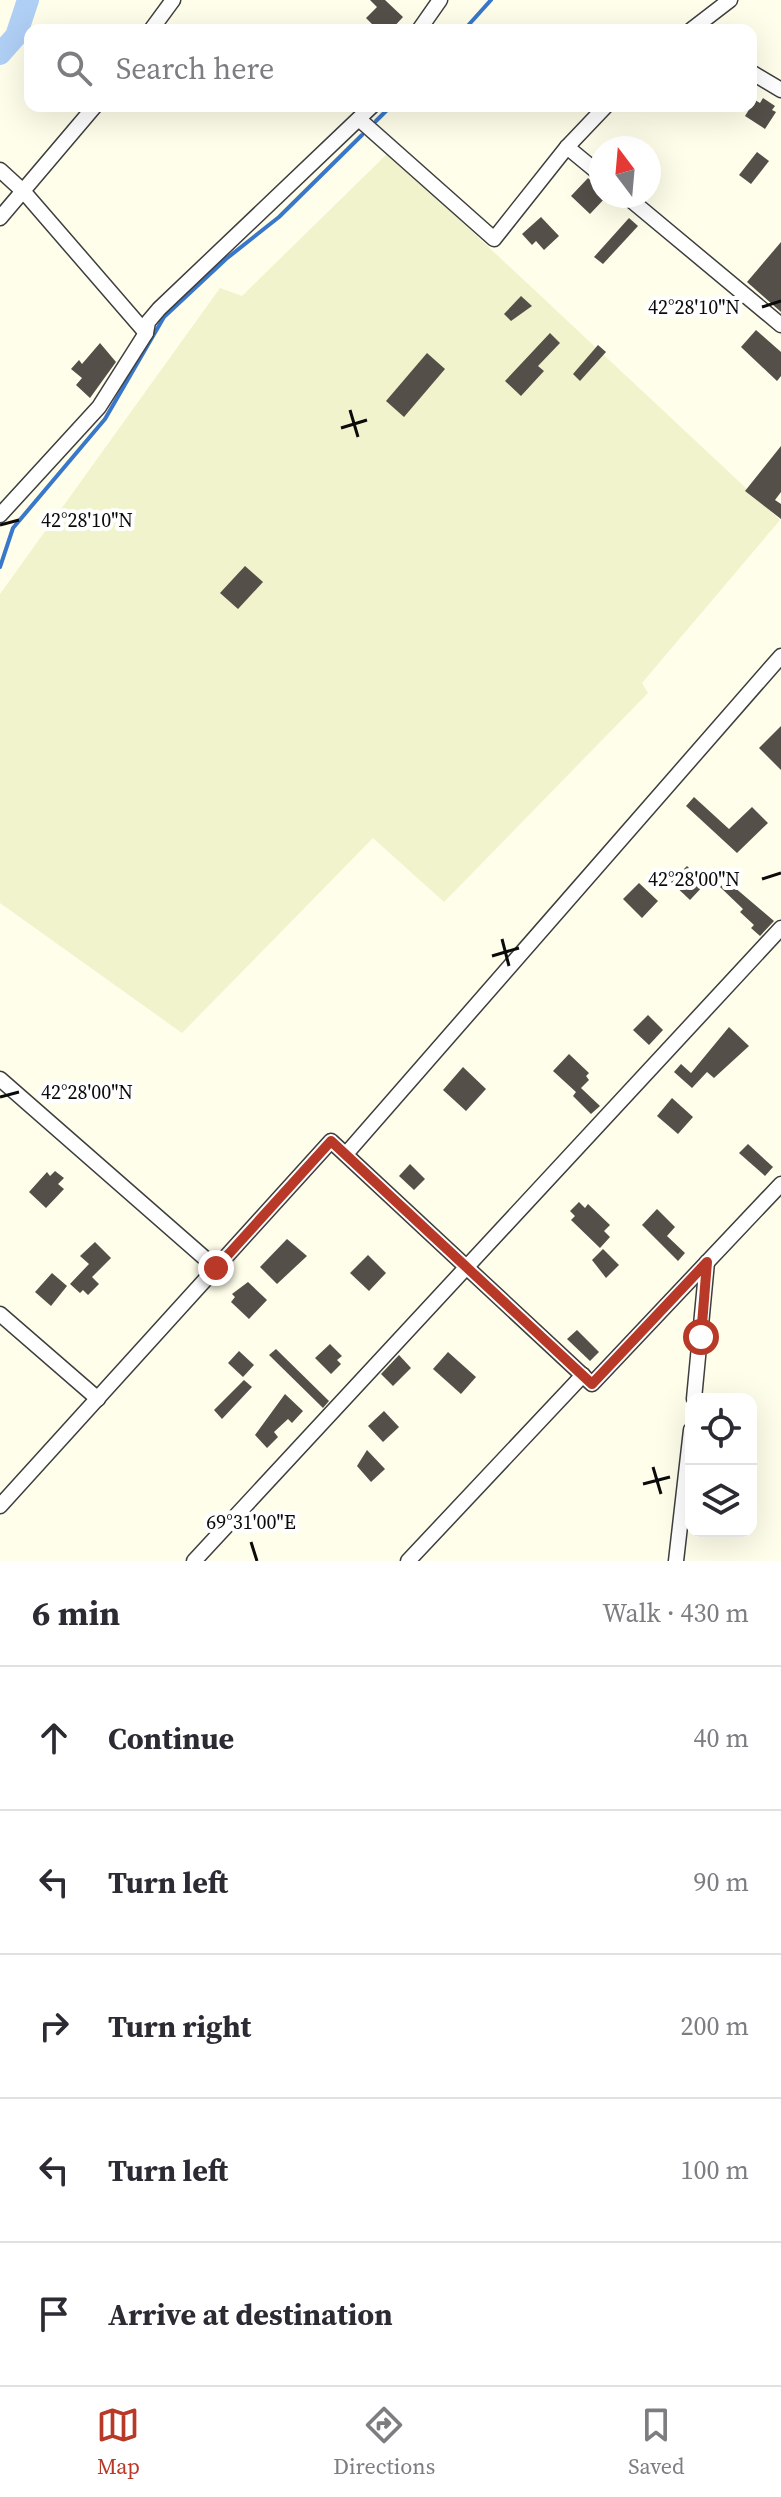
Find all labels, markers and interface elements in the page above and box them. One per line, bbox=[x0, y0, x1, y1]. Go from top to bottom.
search box bbox=[24, 24, 757, 112]
icon: search bbox=[52, 46, 96, 90]
text: Search here bbox=[116, 48, 274, 89]
north arrow bbox=[589, 136, 661, 208]
text: 42°28'10"N bbox=[648, 293, 740, 321]
text: 42°28'10"N bbox=[41, 506, 133, 534]
text: 42°28'00"N bbox=[648, 865, 740, 893]
text: 42°28'00"N bbox=[41, 1078, 133, 1106]
route end bbox=[198, 1250, 234, 1286]
route start bbox=[683, 1319, 719, 1355]
map controls bbox=[685, 1393, 757, 1537]
button: locate bbox=[685, 1393, 757, 1465]
button: layers bbox=[685, 1465, 757, 1537]
text: 69°31'00"E bbox=[206, 1508, 296, 1536]
text: 6 min bbox=[32, 1590, 120, 1636]
text: Walk · 430 m bbox=[602, 1595, 749, 1631]
icon: ahead bbox=[32, 1716, 76, 1760]
text: Continue bbox=[108, 1718, 234, 1759]
text: 40 m bbox=[694, 1720, 749, 1756]
icon: left bbox=[32, 1860, 76, 1904]
text: Turn left bbox=[108, 1862, 228, 1903]
text: 90 m bbox=[694, 1864, 749, 1900]
icon: right bbox=[32, 2004, 76, 2048]
text: Turn right bbox=[108, 2006, 251, 2047]
text: 200 m bbox=[681, 2008, 749, 2044]
icon: left bbox=[32, 2148, 76, 2192]
text: Turn left bbox=[108, 2150, 228, 2191]
text: 100 m bbox=[681, 2152, 749, 2188]
icon: arrive bbox=[32, 2292, 76, 2336]
text: Arrive at destination bbox=[108, 2294, 393, 2335]
tab: Map bbox=[96, 2403, 140, 2481]
tab: Directions bbox=[333, 2403, 435, 2481]
tab: Saved bbox=[628, 2403, 685, 2481]

